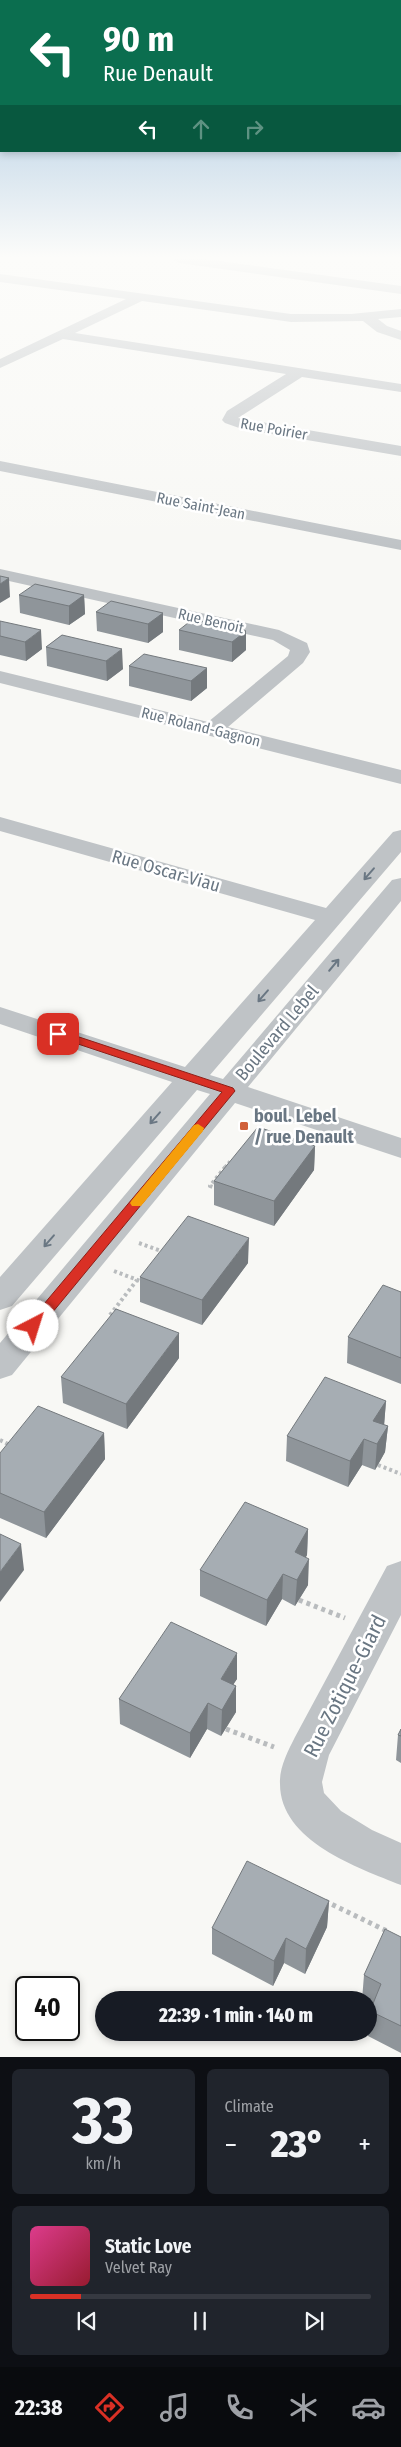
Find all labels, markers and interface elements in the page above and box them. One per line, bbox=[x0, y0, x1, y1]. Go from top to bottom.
text: 90 m bbox=[103, 18, 174, 60]
icon: left bbox=[20, 20, 85, 85]
text: Rue Denault bbox=[103, 60, 213, 87]
icon: left bbox=[134, 115, 162, 143]
icon: ahead bbox=[187, 115, 215, 143]
icon: right bbox=[240, 115, 268, 143]
street label: Rue Poirier bbox=[239, 414, 310, 444]
street label: Rue Saint-Jean bbox=[155, 489, 247, 523]
street label: Rue Benoit bbox=[176, 605, 246, 637]
street label: Rue Roland-Gagnon bbox=[140, 704, 262, 750]
street label: Rue Oscar-Viau bbox=[109, 845, 223, 897]
one-way arrow bbox=[363, 867, 375, 880]
one-way arrow bbox=[328, 959, 339, 972]
street label: Boulevard Lebel bbox=[231, 980, 324, 1085]
one-way arrow bbox=[257, 990, 269, 1003]
pin bbox=[37, 1013, 79, 1055]
icon: arrive bbox=[44, 1020, 72, 1048]
place label: boul. Lebel / rue Denault bbox=[254, 1105, 354, 1148]
one-way arrow bbox=[150, 1112, 161, 1125]
marker: boul. Lebel / rue Denault bbox=[238, 1120, 250, 1132]
one-way arrow bbox=[43, 1235, 55, 1248]
position arrow bbox=[6, 1299, 58, 1351]
street label: Rue Zotique-Giard bbox=[298, 1610, 392, 1762]
speed limit sign: 40 bbox=[15, 1976, 80, 2041]
text: 22:39 · 1 min · 140 m bbox=[159, 2004, 313, 2027]
text: 33 bbox=[73, 2082, 134, 2160]
text: Climate bbox=[225, 2097, 274, 2116]
text: 23° bbox=[271, 2121, 325, 2167]
text: − bbox=[225, 2128, 237, 2161]
text: + bbox=[358, 2128, 371, 2161]
text: km/h bbox=[85, 2154, 121, 2173]
text: Static Love bbox=[105, 2235, 192, 2258]
text: Velvet Ray bbox=[105, 2258, 172, 2277]
icon: previous bbox=[73, 2307, 101, 2335]
icon: pause bbox=[186, 2307, 214, 2335]
icon: next bbox=[300, 2307, 328, 2335]
icon: directions bbox=[92, 2390, 127, 2425]
icon: music bbox=[157, 2390, 192, 2425]
icon: phone bbox=[222, 2390, 257, 2425]
icon: climate bbox=[286, 2390, 321, 2425]
icon: car bbox=[351, 2390, 386, 2425]
text: 22:38 bbox=[15, 2394, 63, 2421]

